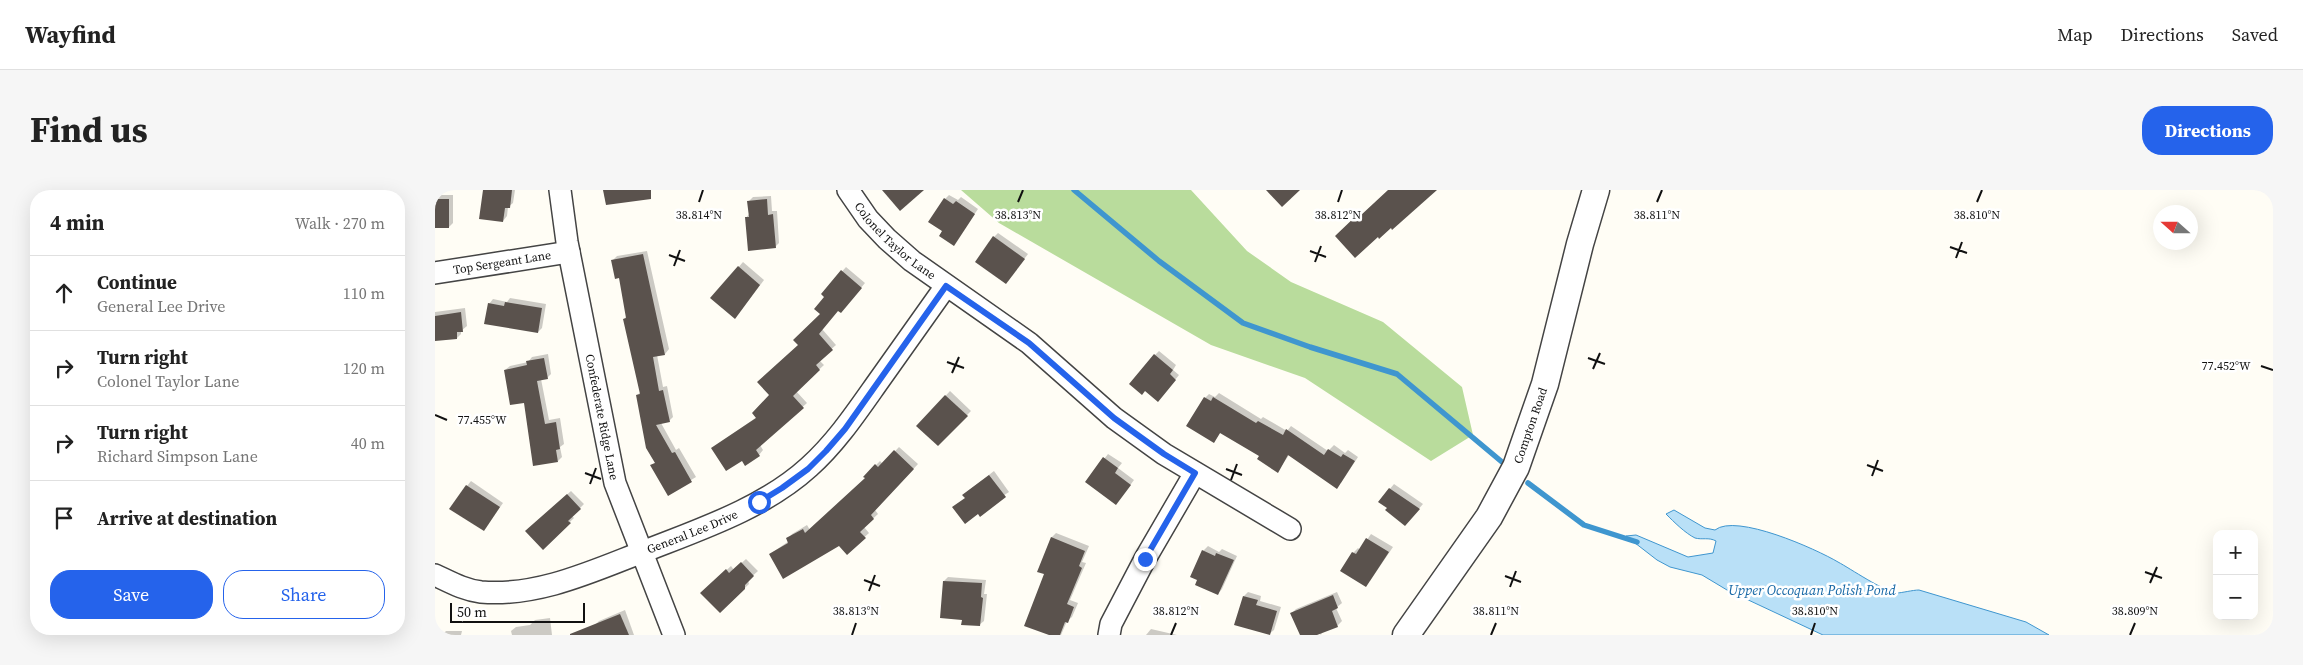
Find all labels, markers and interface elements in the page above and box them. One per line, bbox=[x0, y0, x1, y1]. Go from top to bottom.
text: Wayfind bbox=[25, 18, 116, 51]
text: Map bbox=[2057, 22, 2093, 47]
text: Directions bbox=[2121, 22, 2204, 47]
text: Saved bbox=[2232, 22, 2278, 47]
text: Find us bbox=[30, 106, 148, 154]
button: Directions bbox=[2142, 106, 2273, 155]
street label: Colonel Taylor Lane bbox=[851, 199, 939, 283]
north arrow bbox=[2153, 205, 2198, 250]
text: 38.814°N bbox=[676, 207, 722, 223]
text: 38.813°N bbox=[995, 207, 1041, 223]
text: 38.812°N bbox=[1315, 207, 1361, 223]
text: 38.811°N bbox=[1634, 207, 1680, 223]
text: 38.810°N bbox=[1954, 207, 2000, 223]
text: 4 min bbox=[50, 208, 105, 237]
text: Walk · 270 m bbox=[295, 212, 385, 234]
street label: Top Sergeant Lane bbox=[452, 247, 552, 278]
text: Continue bbox=[97, 269, 177, 295]
icon: ahead bbox=[50, 279, 78, 307]
text: 110 m bbox=[343, 282, 385, 304]
text: General Lee Drive bbox=[97, 295, 225, 317]
text: Turn right bbox=[97, 344, 188, 370]
street label: Confederate Ridge Lane bbox=[582, 353, 622, 482]
icon: right bbox=[50, 354, 78, 382]
text: 120 m bbox=[343, 357, 385, 379]
text: 77.452°W bbox=[2201, 358, 2251, 374]
text: Colonel Taylor Lane bbox=[97, 370, 240, 392]
street label: Compton Road bbox=[1510, 385, 1551, 466]
text: 77.455°W bbox=[457, 412, 507, 428]
text: Turn right bbox=[97, 419, 188, 445]
icon: right bbox=[50, 429, 78, 457]
text: 40 m bbox=[351, 432, 385, 454]
text: Richard Simpson Lane bbox=[97, 445, 258, 467]
route start bbox=[748, 491, 771, 514]
icon: arrive bbox=[50, 504, 78, 532]
text: Arrive at destination bbox=[97, 505, 277, 531]
street label: General Lee Drive bbox=[645, 506, 740, 557]
map controls bbox=[2213, 530, 2258, 620]
button: + bbox=[2213, 530, 2258, 575]
route end bbox=[1134, 548, 1157, 571]
button: Save bbox=[50, 570, 213, 619]
button: Share bbox=[223, 570, 385, 619]
button: − bbox=[2213, 575, 2258, 620]
water label: Upper Occoquan Polish Pond bbox=[1728, 580, 1896, 600]
scale bar bbox=[450, 600, 585, 623]
text: 50 m bbox=[457, 602, 487, 622]
text: 38.813°N bbox=[833, 603, 879, 619]
text: 38.812°N bbox=[1153, 603, 1199, 619]
text: 38.811°N bbox=[1473, 603, 1519, 619]
text: 38.810°N bbox=[1792, 603, 1838, 619]
text: 38.809°N bbox=[2112, 603, 2158, 619]

